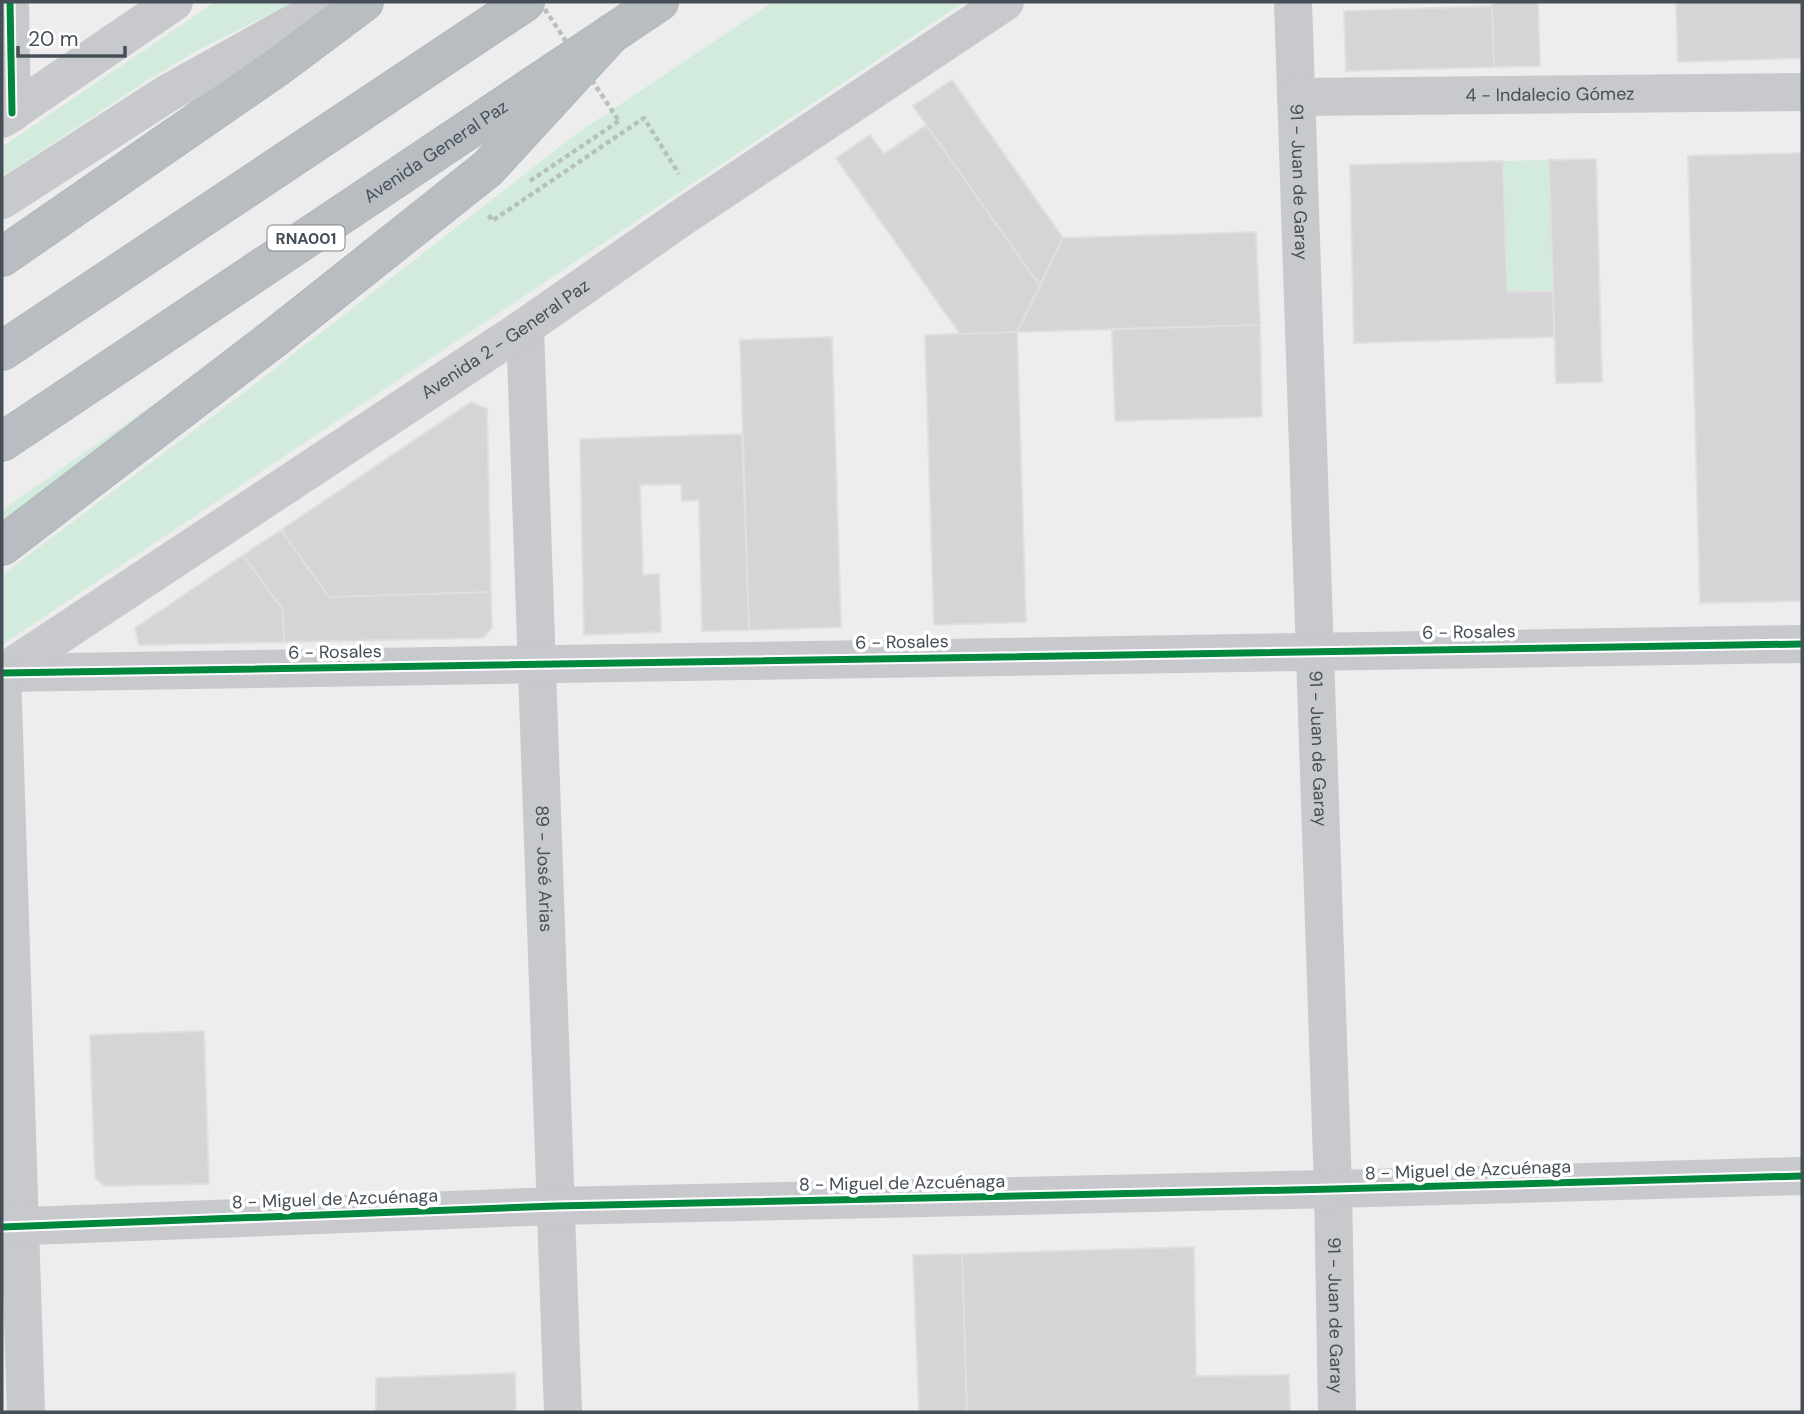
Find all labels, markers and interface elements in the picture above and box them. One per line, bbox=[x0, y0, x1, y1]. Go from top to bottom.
scale bar bbox=[18, 14, 124, 58]
text: 20 m bbox=[28, 25, 79, 53]
street label: 4 - Indalecio Gómez bbox=[1465, 82, 1635, 107]
street label: Avenida General Paz bbox=[359, 95, 512, 208]
street label: 91 - Juan de Garay bbox=[1284, 103, 1314, 260]
road number: RNA001 bbox=[268, 226, 344, 250]
street label: Avenida 2 - General Paz bbox=[416, 274, 594, 404]
street label: 6 - Rosales bbox=[1422, 619, 1516, 645]
street label: 6 - Rosales bbox=[855, 629, 949, 655]
street label: 6 - Rosales bbox=[288, 639, 382, 665]
street label: 91 - Juan de Garay bbox=[1304, 670, 1333, 827]
street label: 89 - José Arias bbox=[530, 805, 558, 932]
street label: 8 - Miguel de Azcuénaga bbox=[1364, 1154, 1572, 1186]
street label: 8 - Miguel de Azcuénaga bbox=[799, 1169, 1005, 1197]
street label: 8 - Miguel de Azcuénaga bbox=[231, 1183, 439, 1215]
street label: 91 - Juan de Garay bbox=[1322, 1237, 1349, 1394]

